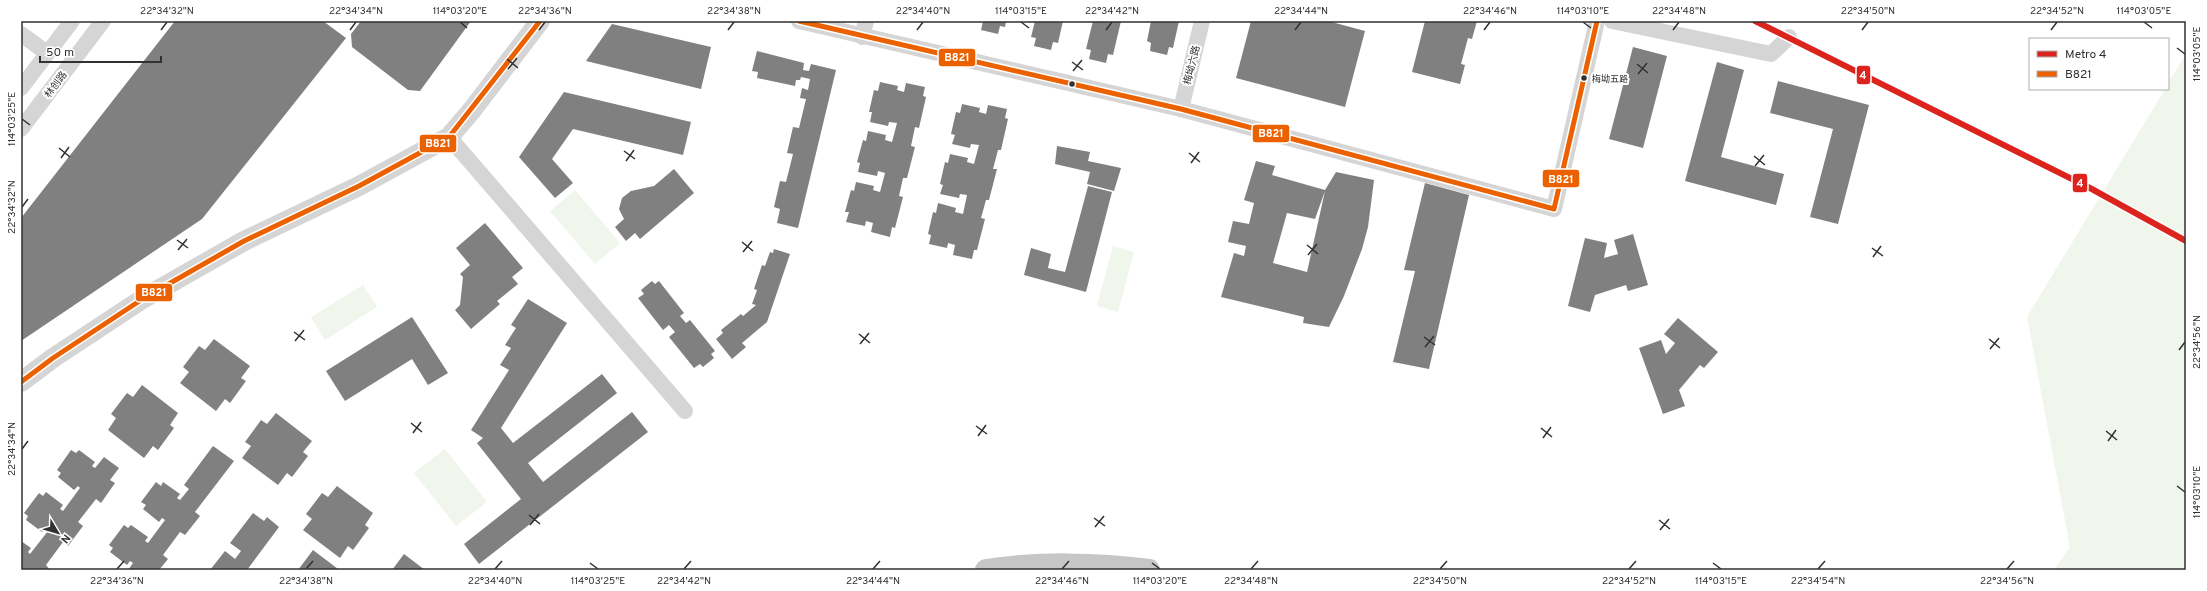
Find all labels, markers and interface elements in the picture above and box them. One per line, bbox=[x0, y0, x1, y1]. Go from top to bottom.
text: 22°34'32"N bbox=[140, 5, 194, 18]
text: 22°34'34"N bbox=[329, 5, 383, 18]
text: 114°03'20"E bbox=[433, 5, 487, 18]
text: 22°34'36"N bbox=[518, 5, 572, 18]
text: 22°34'38"N bbox=[707, 5, 761, 18]
text: 22°34'40"N bbox=[896, 5, 950, 18]
text: 114°03'15"E bbox=[995, 5, 1047, 18]
text: 22°34'42"N bbox=[1085, 5, 1139, 18]
text: 22°34'44"N bbox=[1274, 5, 1328, 18]
text: 22°34'46"N bbox=[1463, 5, 1517, 18]
text: 114°03'10"E bbox=[1557, 5, 1609, 18]
text: 22°34'48"N bbox=[1652, 5, 1706, 18]
text: 22°34'50"N bbox=[1841, 5, 1895, 18]
text: 22°34'52"N bbox=[2030, 5, 2084, 18]
text: 114°03'05"E bbox=[2117, 5, 2171, 18]
text: 114°03'05"E bbox=[2191, 27, 2204, 81]
scale bar bbox=[40, 38, 161, 64]
legend bbox=[2029, 38, 2169, 90]
street label: 梅坳六路 bbox=[1181, 44, 1204, 86]
text: 50 m bbox=[46, 45, 74, 61]
text: Metro 4 bbox=[2065, 47, 2106, 63]
line badge: B821 bbox=[938, 48, 976, 67]
text: B821 bbox=[944, 51, 970, 65]
line badge: 4 bbox=[1856, 65, 1871, 85]
text: B821 bbox=[2065, 67, 2092, 83]
street label: 林创路 bbox=[42, 69, 70, 101]
text: 4 bbox=[1859, 69, 1867, 83]
marker: 梅坳五路 bbox=[1579, 73, 1589, 83]
place label: 梅坳五路 bbox=[1592, 74, 1628, 85]
unlabelled marker bbox=[1067, 79, 1077, 89]
text: 114°03'25"E bbox=[6, 92, 19, 146]
line badge: B821 bbox=[1252, 124, 1290, 143]
text: B821 bbox=[1258, 127, 1284, 141]
line badge: B821 bbox=[419, 134, 457, 153]
text: B821 bbox=[425, 137, 451, 151]
line badge: B821 bbox=[1542, 169, 1580, 188]
text: B821 bbox=[1548, 173, 1574, 187]
line badge: 4 bbox=[2072, 173, 2088, 193]
text: 4 bbox=[2076, 177, 2084, 191]
text: 22°34'32"N bbox=[6, 180, 19, 234]
line badge: B821 bbox=[135, 283, 173, 302]
text: B821 bbox=[141, 286, 167, 300]
text: 22°34'56"N bbox=[2191, 315, 2204, 369]
text: 22°34'34"N bbox=[6, 422, 19, 476]
text: 114°03'10"E bbox=[2191, 466, 2204, 518]
north arrow bbox=[38, 513, 78, 553]
text: N bbox=[57, 531, 73, 546]
text: 22°34'36"N bbox=[90, 575, 144, 588]
text: 22°34'38"N bbox=[279, 575, 333, 588]
text: 22°34'40"N bbox=[468, 575, 522, 588]
text: 114°03'25"E bbox=[571, 575, 625, 588]
text: 22°34'42"N bbox=[657, 575, 711, 588]
text: 22°34'44"N bbox=[846, 575, 900, 588]
text: 22°34'46"N bbox=[1035, 575, 1089, 588]
text: 114°03'20"E bbox=[1133, 575, 1187, 588]
text: 22°34'48"N bbox=[1224, 575, 1278, 588]
text: 22°34'50"N bbox=[1413, 575, 1467, 588]
text: 22°34'52"N bbox=[1602, 575, 1656, 588]
text: 114°03'15"E bbox=[1695, 575, 1747, 588]
text: 22°34'54"N bbox=[1791, 575, 1845, 588]
text: 22°34'56"N bbox=[1980, 575, 2034, 588]

